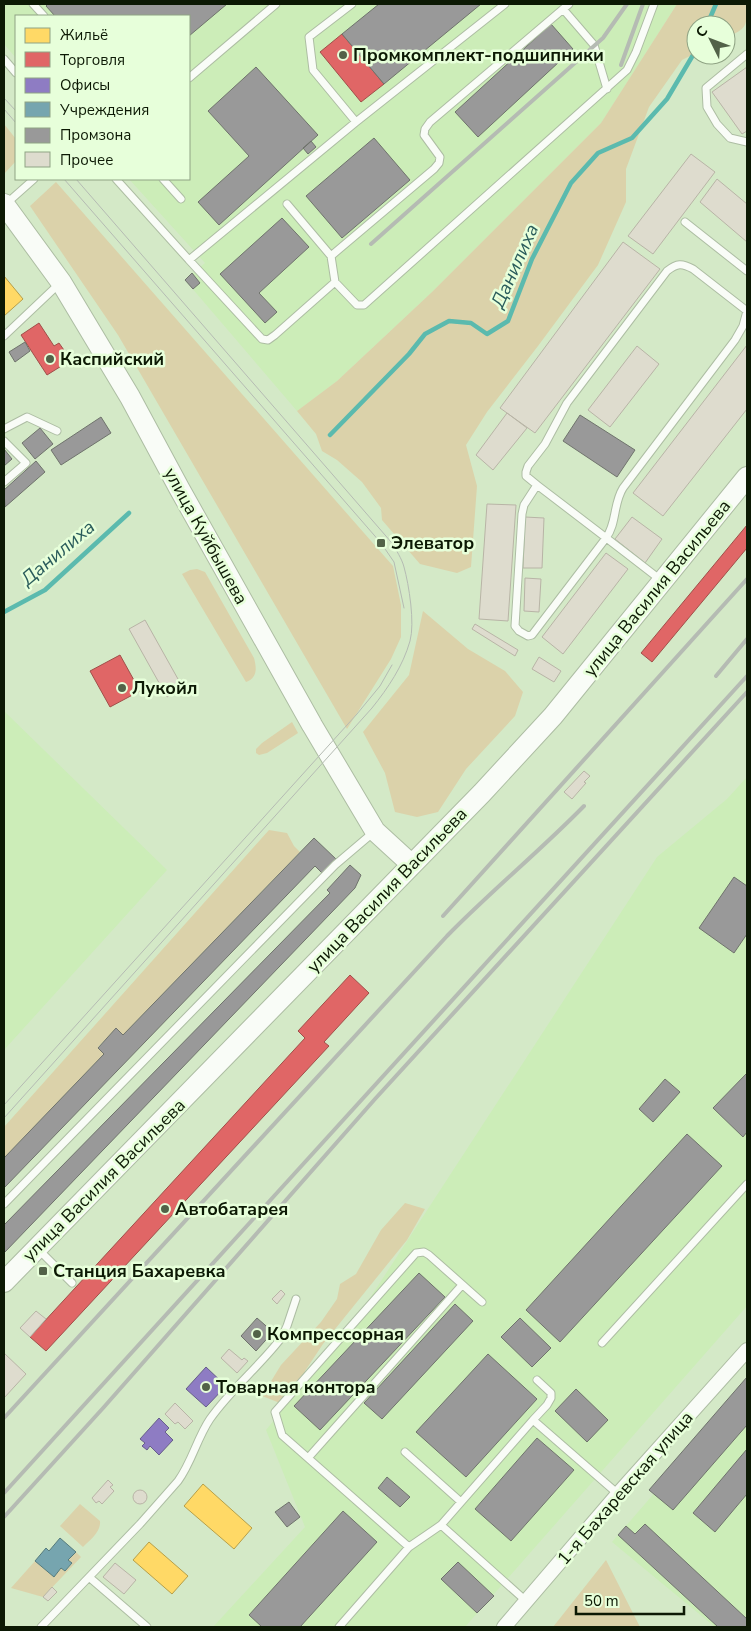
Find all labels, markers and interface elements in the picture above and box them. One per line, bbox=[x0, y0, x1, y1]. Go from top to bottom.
legend bbox=[15, 15, 190, 180]
north arrow bbox=[686, 15, 736, 65]
text: С bbox=[691, 21, 712, 42]
text: Жильё bbox=[60, 25, 108, 45]
place label: Промкомплект-подшипники bbox=[353, 43, 604, 67]
marker: Промкомплект-подшипники bbox=[337, 49, 349, 61]
text: Торговля bbox=[60, 50, 125, 70]
text: Офисы bbox=[60, 75, 110, 95]
text: Учреждения bbox=[59, 100, 149, 120]
text: Промзона bbox=[60, 125, 131, 145]
text: Прочее bbox=[60, 150, 113, 170]
water label: Данилиха bbox=[484, 220, 545, 313]
place label: Каспийский bbox=[60, 347, 164, 371]
marker: Каспийский bbox=[44, 353, 56, 365]
street label: улица Куйбышева bbox=[158, 463, 254, 609]
street label: улица Василия Васильева bbox=[578, 495, 736, 681]
water label: Данилиха bbox=[15, 514, 101, 592]
place label: Элеватор bbox=[391, 531, 474, 555]
marker: Элеватор bbox=[375, 537, 387, 549]
place label: Лукойл bbox=[132, 676, 198, 700]
marker: Лукойл bbox=[116, 682, 128, 694]
street label: улица Василия Васильева bbox=[302, 802, 472, 978]
street label: улица Василия Васильева bbox=[17, 1093, 191, 1267]
place label: Автобатарея bbox=[175, 1197, 288, 1221]
marker: Автобатарея bbox=[159, 1203, 171, 1215]
place label: Станция Бахаревка bbox=[53, 1259, 226, 1283]
marker: Станция Бахаревка bbox=[37, 1265, 49, 1277]
place label: Компрессорная bbox=[267, 1322, 404, 1346]
marker: Компрессорная bbox=[251, 1328, 263, 1340]
place label: Товарная контора bbox=[216, 1375, 376, 1399]
marker: Товарная контора bbox=[200, 1381, 212, 1393]
street label: 1-я Бахаревская улица bbox=[552, 1406, 698, 1570]
scale bar bbox=[576, 1584, 684, 1616]
text: 50 m bbox=[584, 1591, 619, 1611]

